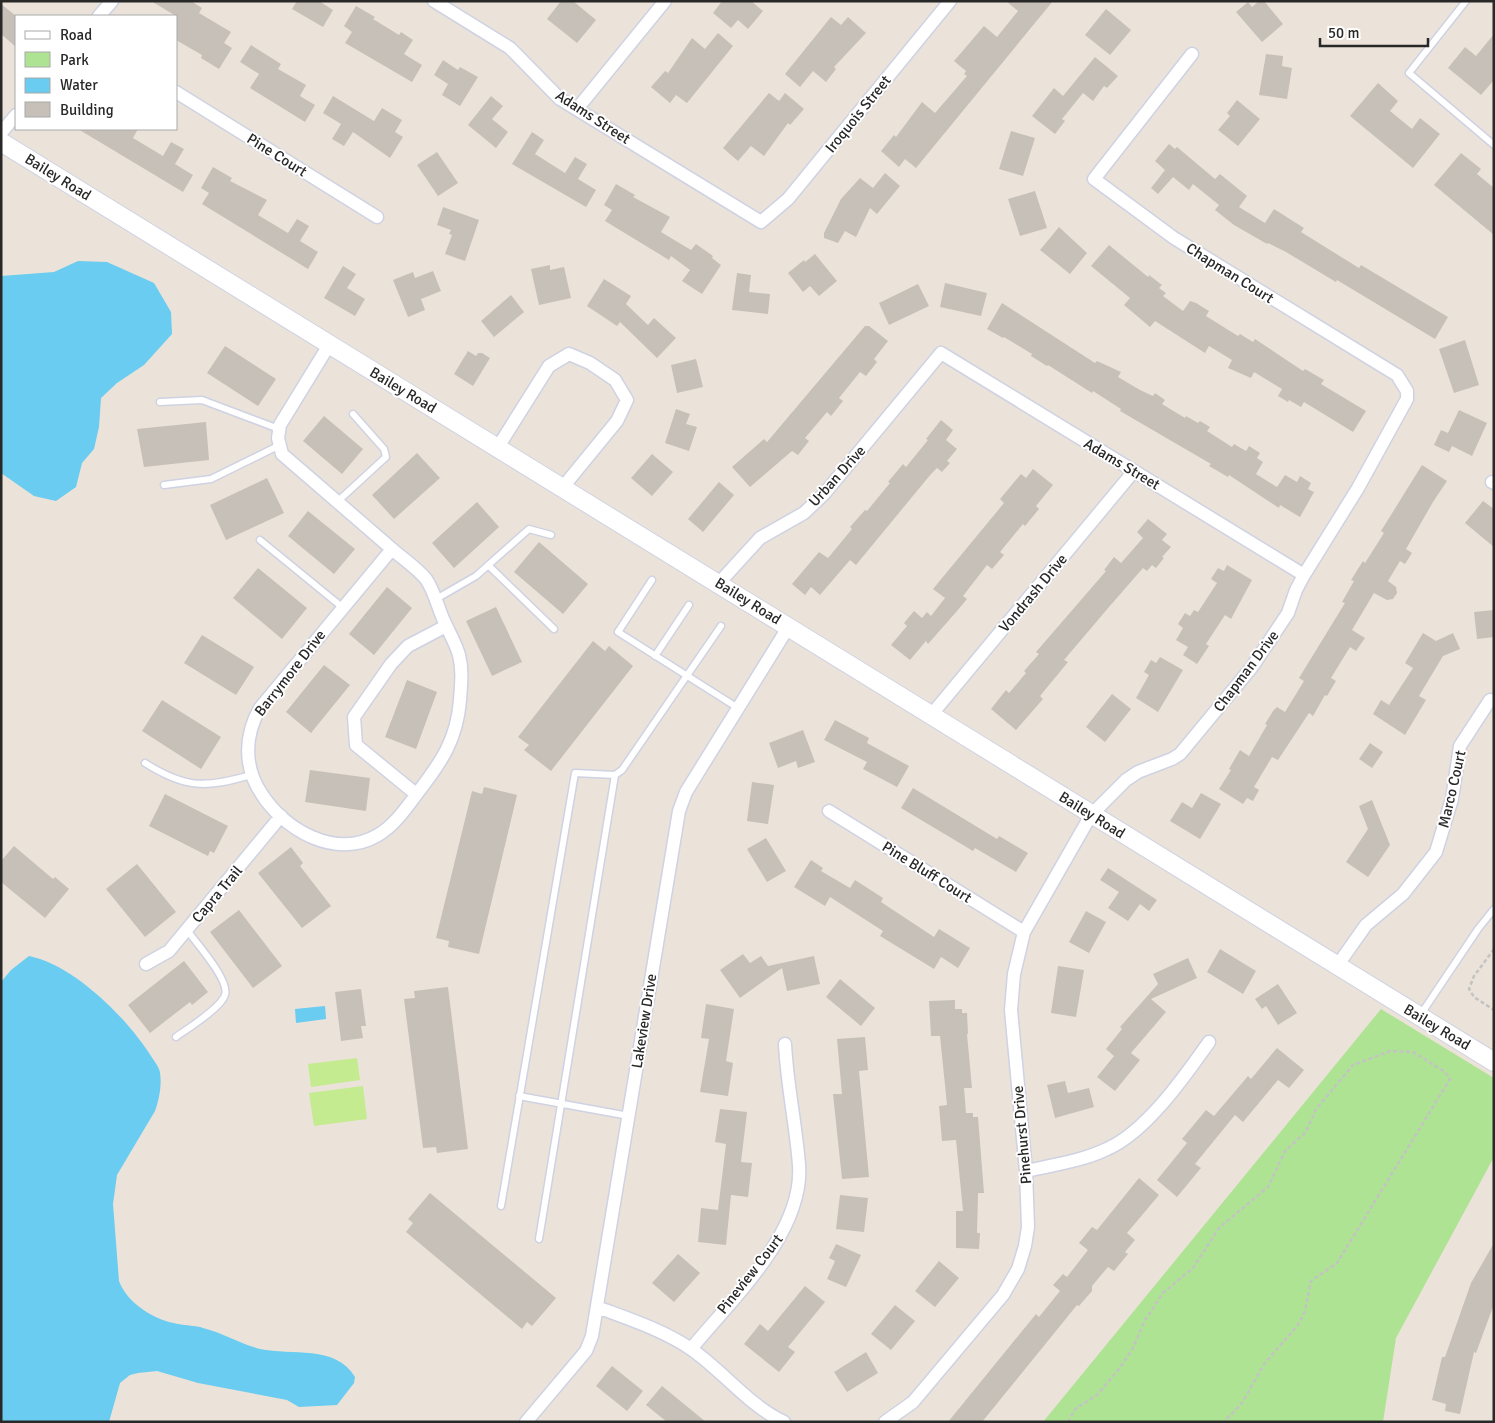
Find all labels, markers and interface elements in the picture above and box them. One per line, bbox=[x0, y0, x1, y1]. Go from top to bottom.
legend bbox=[15, 15, 178, 130]
scale bar bbox=[1320, 15, 1428, 47]
text: 50 m bbox=[1328, 24, 1359, 42]
text: Road bbox=[60, 26, 92, 44]
text: Park bbox=[60, 51, 89, 69]
street label: Iroquois Street bbox=[821, 72, 895, 156]
text: Water bbox=[60, 76, 98, 94]
street label: Adams Street bbox=[552, 86, 634, 148]
text: Building bbox=[60, 101, 114, 119]
street label: Pine Court bbox=[244, 129, 310, 181]
street label: Bailey Road bbox=[22, 150, 95, 204]
street label: Chapman Court bbox=[1183, 239, 1277, 307]
street label: Bailey Road bbox=[366, 363, 440, 417]
street label: Adams Street bbox=[1081, 434, 1163, 494]
street label: Urban Drive bbox=[805, 442, 869, 510]
street label: Vondrash Drive bbox=[995, 550, 1071, 636]
street label: Bailey Road bbox=[712, 574, 785, 628]
street label: Barrymore Drive bbox=[251, 626, 329, 720]
street label: Chapman Drive bbox=[1210, 627, 1282, 715]
street label: Marco Court bbox=[1434, 748, 1470, 830]
street label: Bailey Road bbox=[1056, 788, 1129, 842]
street label: Pine Bluff Court bbox=[879, 837, 975, 907]
street label: Capra Trail bbox=[188, 862, 246, 926]
street label: Lakeview Drive bbox=[628, 972, 660, 1070]
street label: Bailey Road bbox=[1400, 1000, 1474, 1054]
street label: Pinehurst Drive bbox=[1009, 1085, 1035, 1185]
street label: Pineview Court bbox=[713, 1231, 787, 1317]

